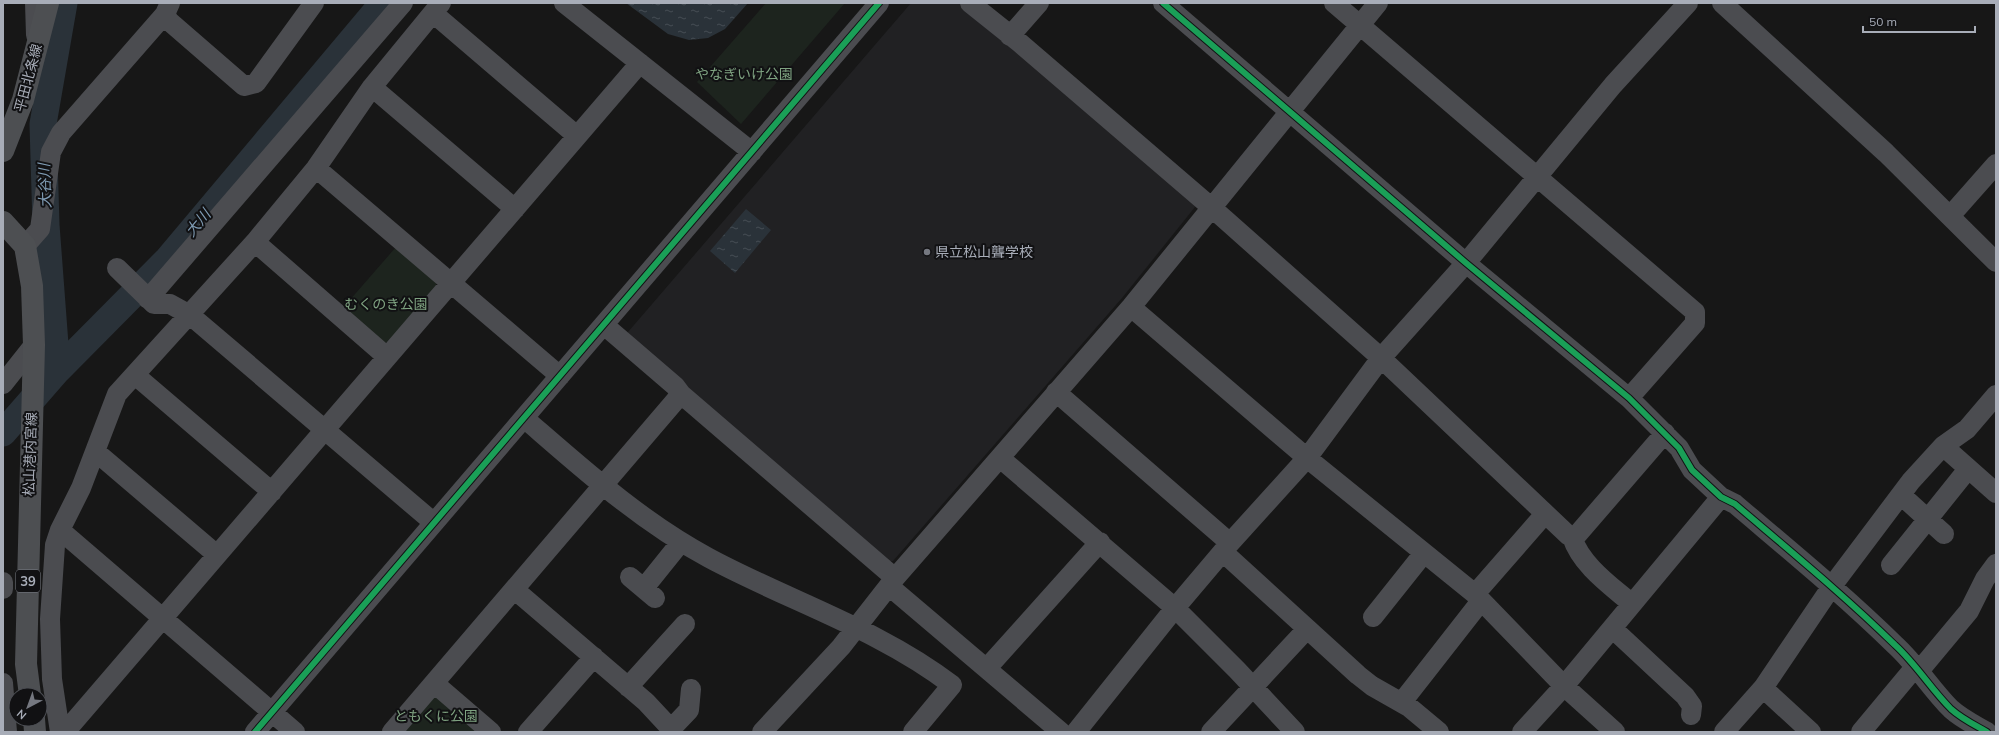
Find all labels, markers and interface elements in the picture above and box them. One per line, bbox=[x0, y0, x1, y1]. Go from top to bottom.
scale bar bbox=[1863, 8, 1975, 34]
text: 50 m bbox=[1869, 14, 1897, 29]
street label: 平田北条線 bbox=[10, 42, 46, 114]
park label: やなぎいけ公園 bbox=[695, 65, 793, 83]
water label: 大谷川 bbox=[34, 161, 55, 209]
water label: 大川 bbox=[181, 204, 216, 240]
place label: 県立松山聾学校 bbox=[935, 243, 1033, 261]
marker: 県立松山聾学校 bbox=[922, 247, 932, 257]
park label: むくのき公園 bbox=[344, 295, 428, 313]
street label: 松山港内宮線 bbox=[20, 412, 40, 496]
road number: 39 bbox=[16, 570, 40, 592]
north arrow bbox=[8, 687, 48, 727]
text: N bbox=[14, 707, 29, 723]
park label: ともくに公園 bbox=[394, 707, 478, 725]

